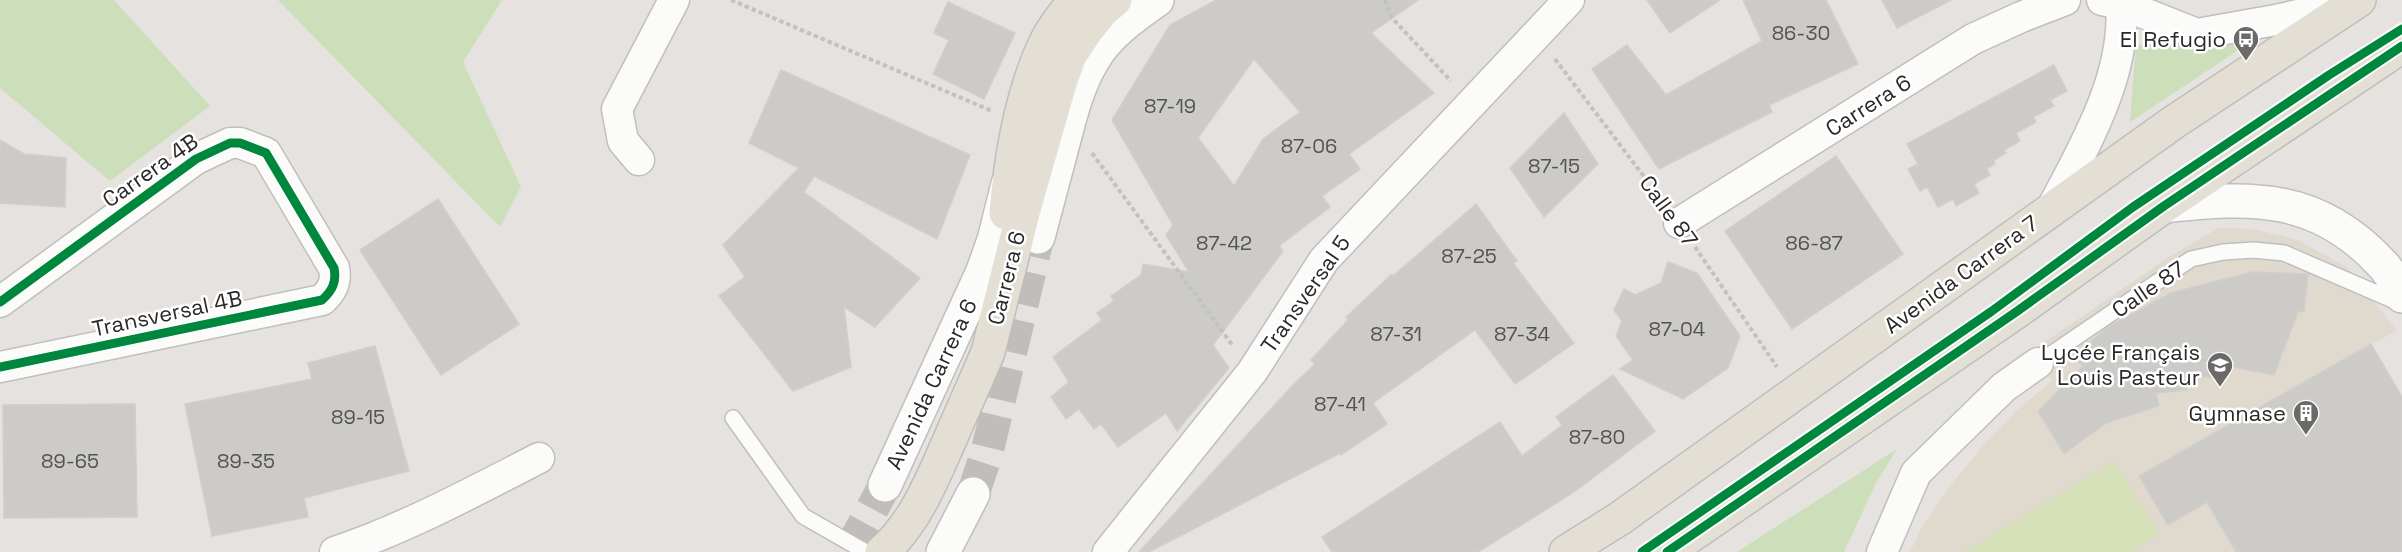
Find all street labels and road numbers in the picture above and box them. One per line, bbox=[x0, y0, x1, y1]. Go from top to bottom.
street label: Carrera 6 bbox=[1820, 68, 1916, 142]
street label: Carrera 4B bbox=[97, 127, 203, 213]
street label: Calle 87 bbox=[1634, 170, 1704, 252]
street label: Avenida Carrera 7 bbox=[1878, 209, 2044, 339]
street label: Carrera 6 bbox=[981, 228, 1031, 328]
street label: Transversal 5 bbox=[1254, 230, 1356, 358]
street label: Calle 87 bbox=[2106, 254, 2190, 324]
street label: Transversal 4B bbox=[89, 283, 245, 343]
street label: Avenida Carrera 6 bbox=[879, 294, 983, 474]

